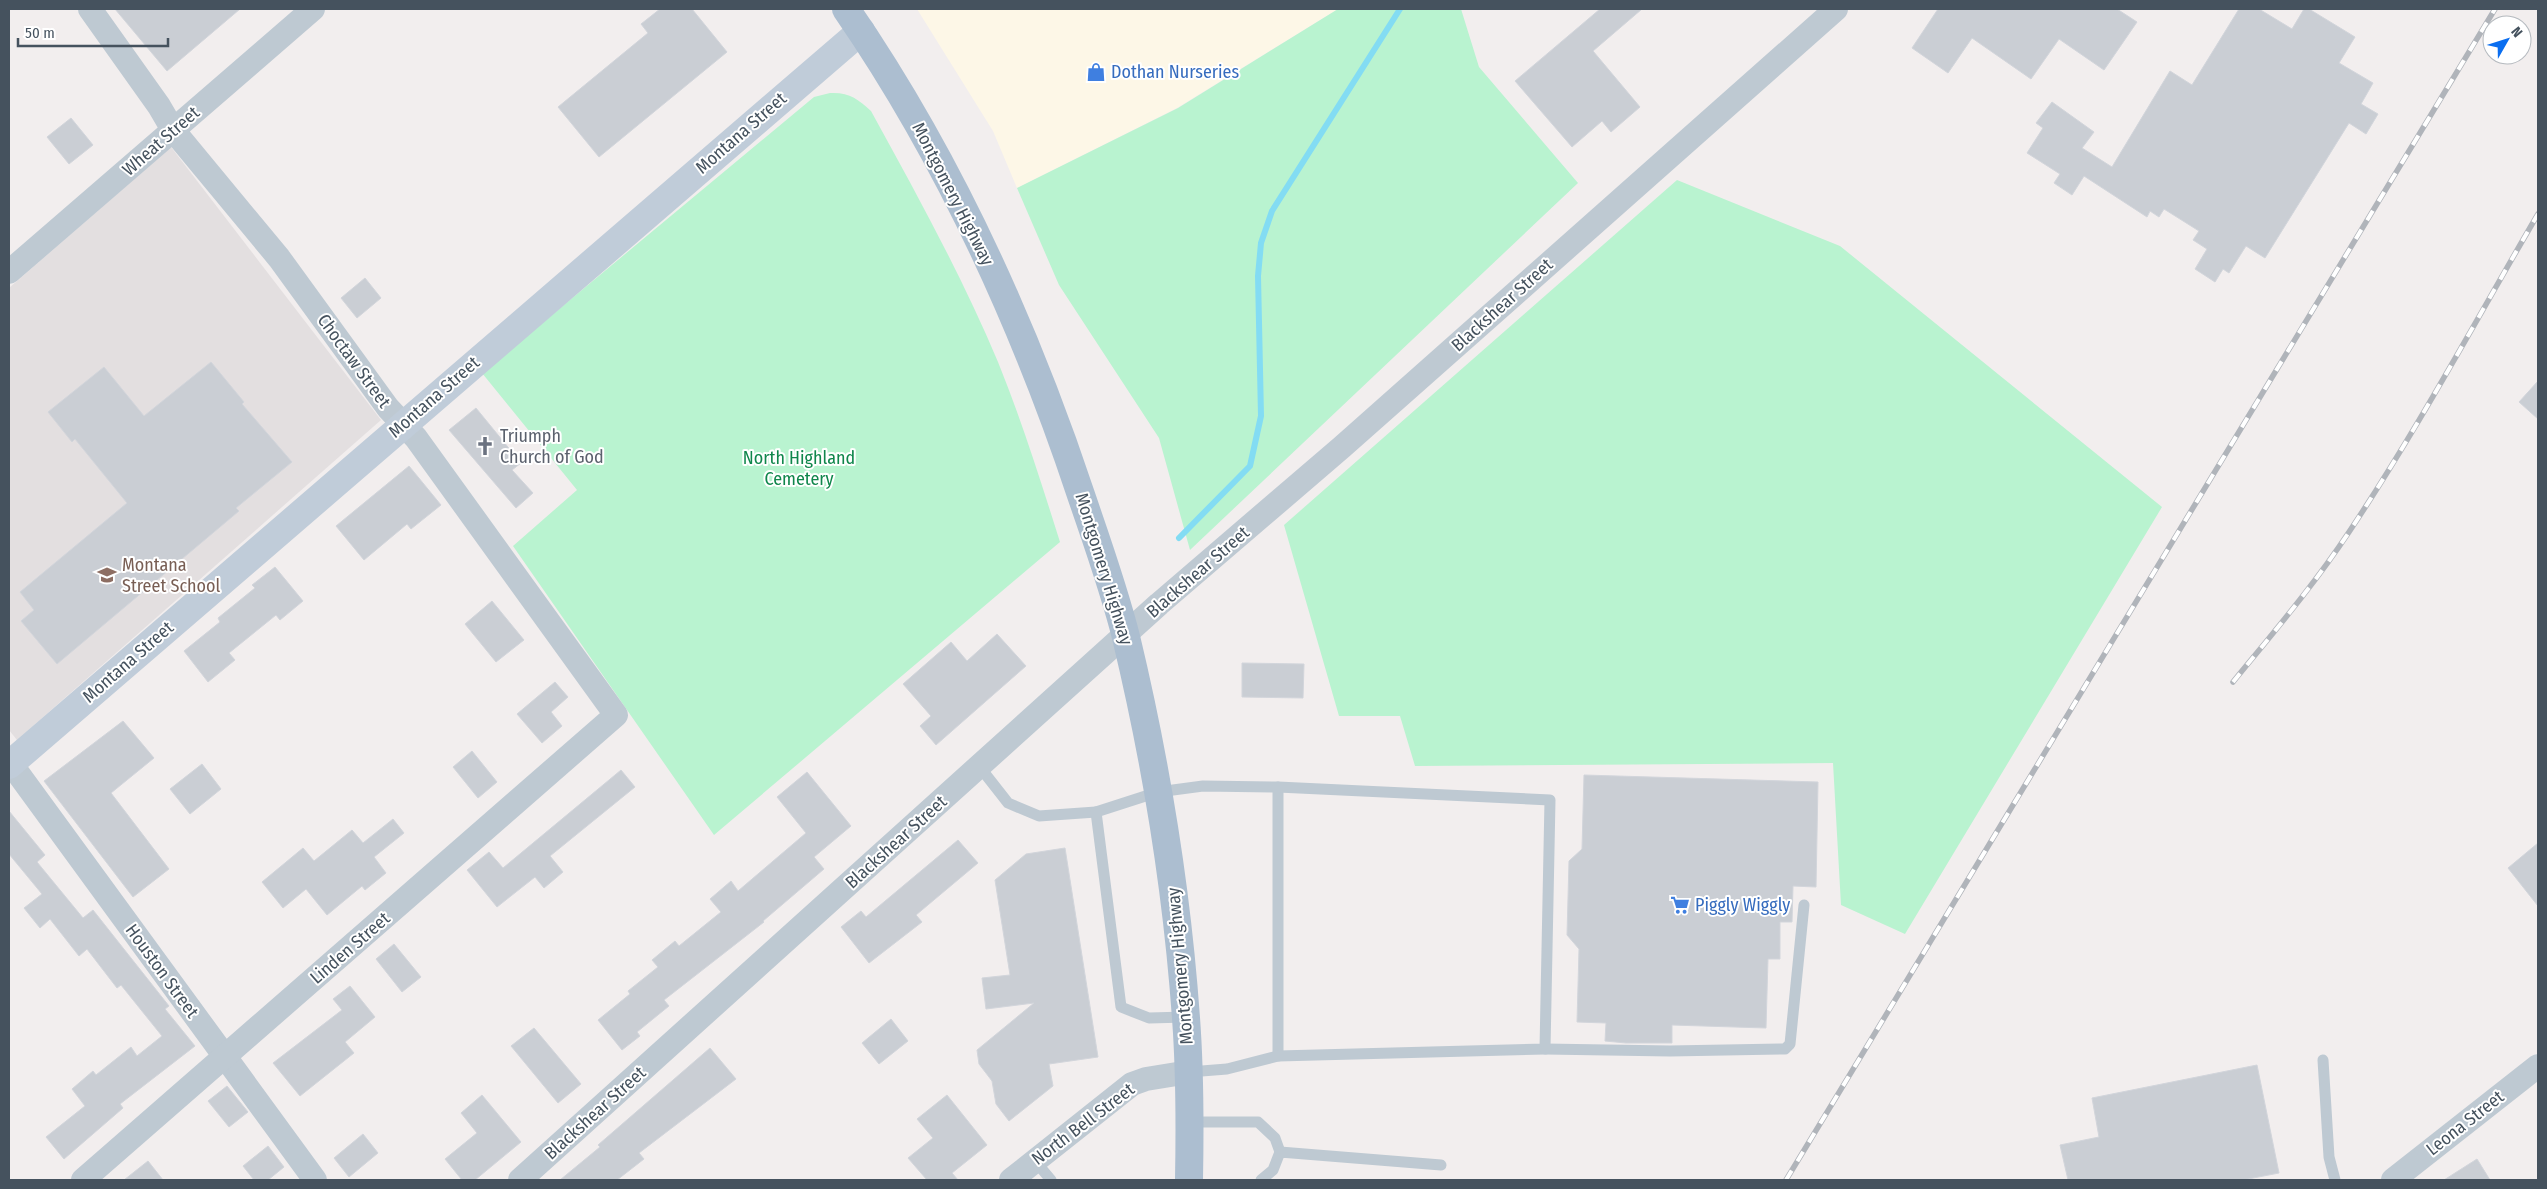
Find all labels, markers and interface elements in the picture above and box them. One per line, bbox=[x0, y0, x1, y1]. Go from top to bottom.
scale bar bbox=[18, 15, 168, 47]
north arrow bbox=[2482, 15, 2532, 65]
text: 50 m bbox=[25, 24, 55, 42]
text: N bbox=[2507, 24, 2526, 41]
shop icon: Dothan Nurseries bbox=[1085, 61, 1107, 83]
place label: Dothan Nurseries bbox=[1111, 61, 1239, 83]
street label: Montana Street bbox=[691, 88, 791, 178]
street label: Wheat Street bbox=[118, 101, 204, 180]
street label: Montgomery Highway bbox=[907, 119, 999, 269]
street label: Blackshear Street bbox=[1447, 254, 1557, 356]
street label: Choctaw Street bbox=[313, 310, 395, 412]
street label: Montana Street bbox=[384, 352, 484, 442]
place label: Triumph Church of God bbox=[500, 425, 604, 468]
church icon: Triumph Church of God bbox=[474, 435, 496, 457]
park label: North Highland Cemetery bbox=[743, 447, 855, 490]
street label: Montgomery Highway bbox=[1070, 490, 1138, 648]
street label: Blackshear Street bbox=[1142, 521, 1254, 623]
place label: Montana Street School bbox=[122, 554, 221, 597]
school or university icon: Montana Street School bbox=[96, 564, 118, 586]
street label: Montana Street bbox=[78, 617, 178, 707]
street label: Blackshear Street bbox=[841, 791, 951, 893]
street label: Montgomery Highway bbox=[1162, 886, 1198, 1046]
supermarket icon: Piggly Wiggly bbox=[1669, 894, 1691, 916]
place label: Piggly Wiggly bbox=[1695, 894, 1790, 916]
street label: Linden Street bbox=[306, 907, 394, 989]
street label: Houston Street bbox=[121, 920, 203, 1022]
street label: Blackshear Street bbox=[540, 1062, 650, 1164]
street label: North Bell Street bbox=[1027, 1078, 1139, 1170]
street label: Leona Street bbox=[2422, 1086, 2508, 1160]

